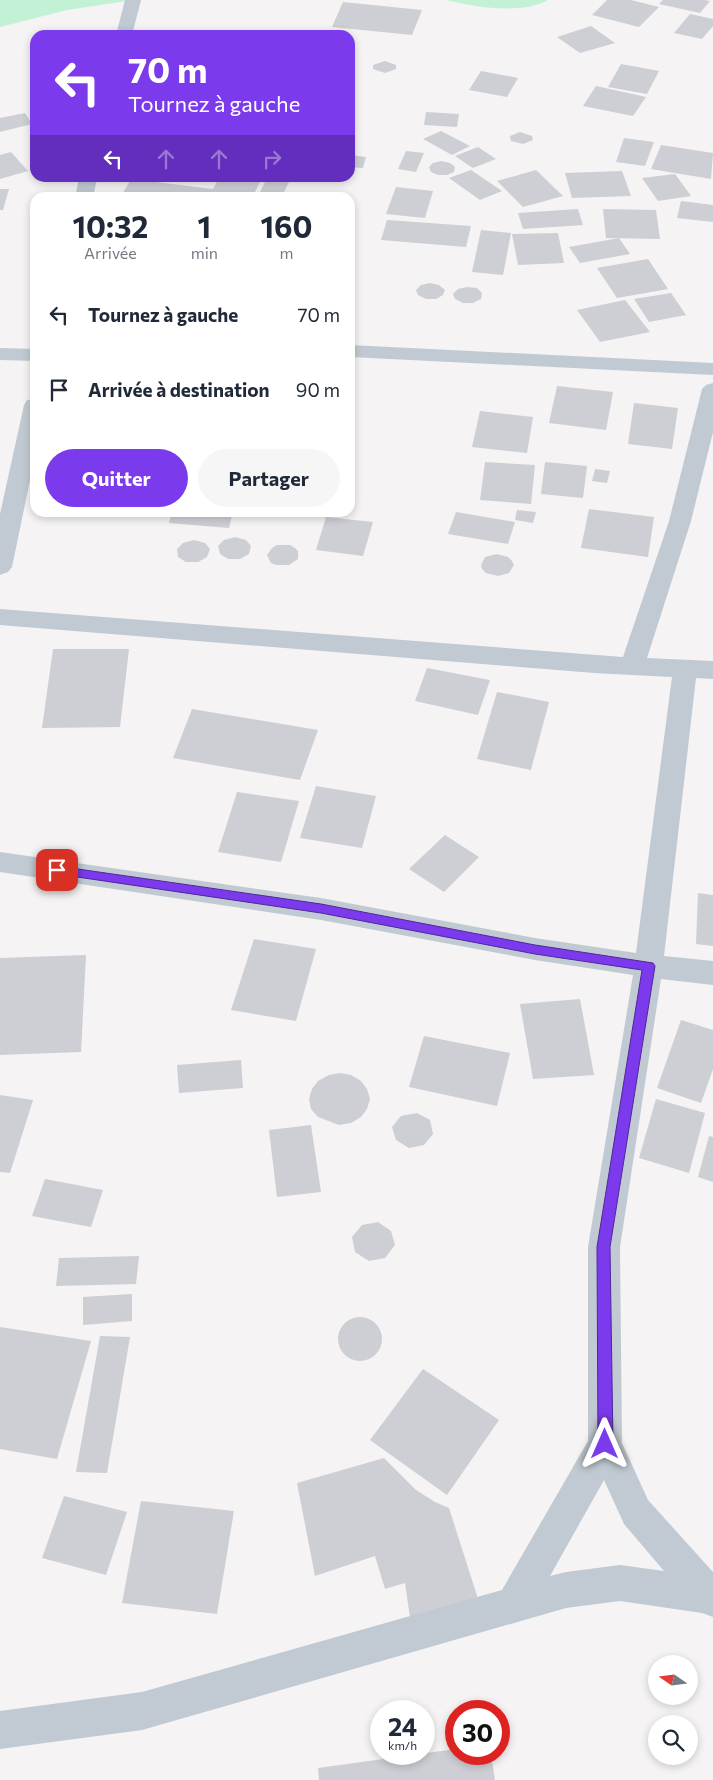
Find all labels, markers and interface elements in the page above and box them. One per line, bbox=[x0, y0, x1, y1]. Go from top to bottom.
text: 70 m bbox=[128, 47, 208, 90]
icon: left bbox=[45, 50, 110, 115]
text: Tournez à gauche bbox=[128, 90, 300, 117]
icon: left bbox=[99, 145, 127, 173]
icon: ahead bbox=[152, 145, 180, 173]
icon: ahead bbox=[205, 145, 233, 173]
icon: right bbox=[258, 145, 286, 173]
text: 10:32 bbox=[72, 207, 148, 244]
text: 1 bbox=[198, 207, 211, 244]
text: 160 bbox=[260, 207, 313, 244]
text: Arrivée bbox=[84, 243, 137, 262]
text: min bbox=[191, 243, 218, 262]
text: m bbox=[280, 243, 293, 262]
icon: left bbox=[45, 301, 73, 329]
text: Tournez à gauche bbox=[88, 303, 238, 326]
text: 70 m bbox=[297, 303, 340, 326]
icon: arrive bbox=[45, 376, 73, 404]
text: Arrivée à destination bbox=[88, 378, 270, 401]
text: 90 m bbox=[296, 378, 340, 401]
button: Quitter bbox=[45, 449, 188, 507]
button: Partager bbox=[198, 449, 340, 507]
pin bbox=[36, 849, 78, 891]
icon: arrive bbox=[43, 856, 71, 884]
position arrow bbox=[578, 1417, 630, 1469]
north arrow bbox=[648, 1655, 698, 1705]
map controls bbox=[648, 1655, 698, 1765]
speed limit sign: 30 bbox=[445, 1700, 510, 1765]
text: 24 bbox=[388, 1711, 417, 1741]
button: search bbox=[648, 1715, 698, 1765]
text: km/h bbox=[388, 1738, 417, 1752]

